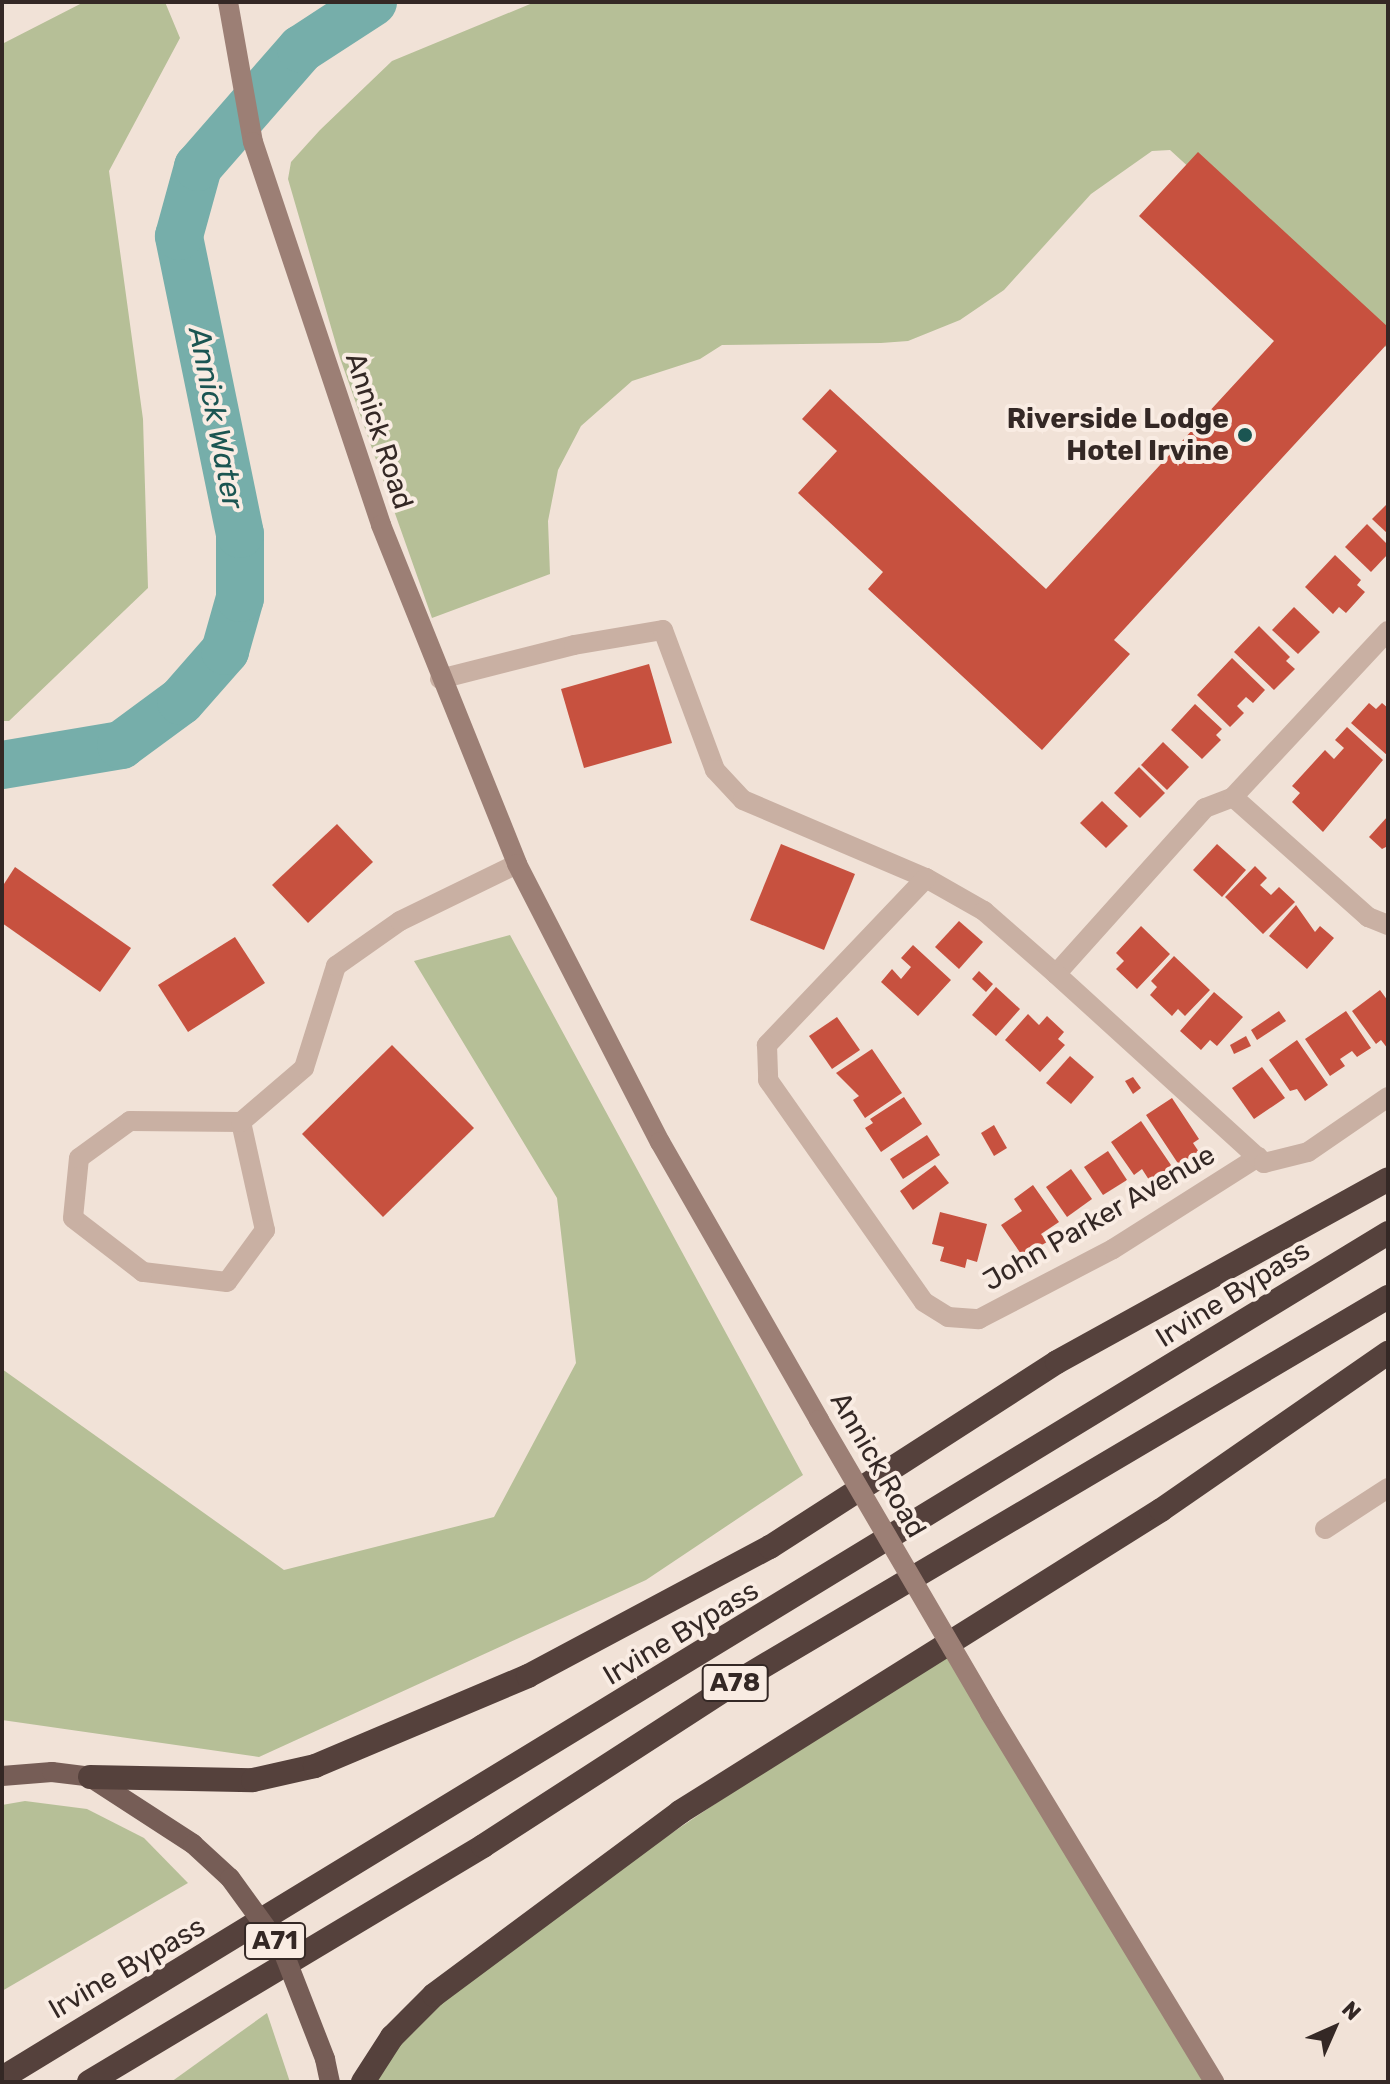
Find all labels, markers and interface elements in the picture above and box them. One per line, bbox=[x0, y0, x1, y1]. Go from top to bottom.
water label: Annick Water bbox=[181, 324, 251, 512]
street label: Annick Road bbox=[338, 348, 420, 514]
place label: Riverside Lodge Hotel Irvine bbox=[1007, 402, 1229, 468]
marker: Riverside Lodge Hotel Irvine bbox=[1236, 426, 1254, 444]
street label: John Parker Avenue bbox=[976, 1138, 1222, 1298]
street label: Irvine Bypass bbox=[1150, 1233, 1316, 1355]
street label: Annick Road bbox=[823, 1386, 933, 1544]
street label: Irvine Bypass bbox=[597, 1574, 765, 1692]
road number: A78 bbox=[701, 1661, 769, 1705]
street label: Irvine Bypass bbox=[43, 1910, 211, 2026]
road number: A71 bbox=[243, 1919, 307, 1963]
north arrow bbox=[1294, 1988, 1374, 2068]
text: N bbox=[1336, 1996, 1366, 2026]

